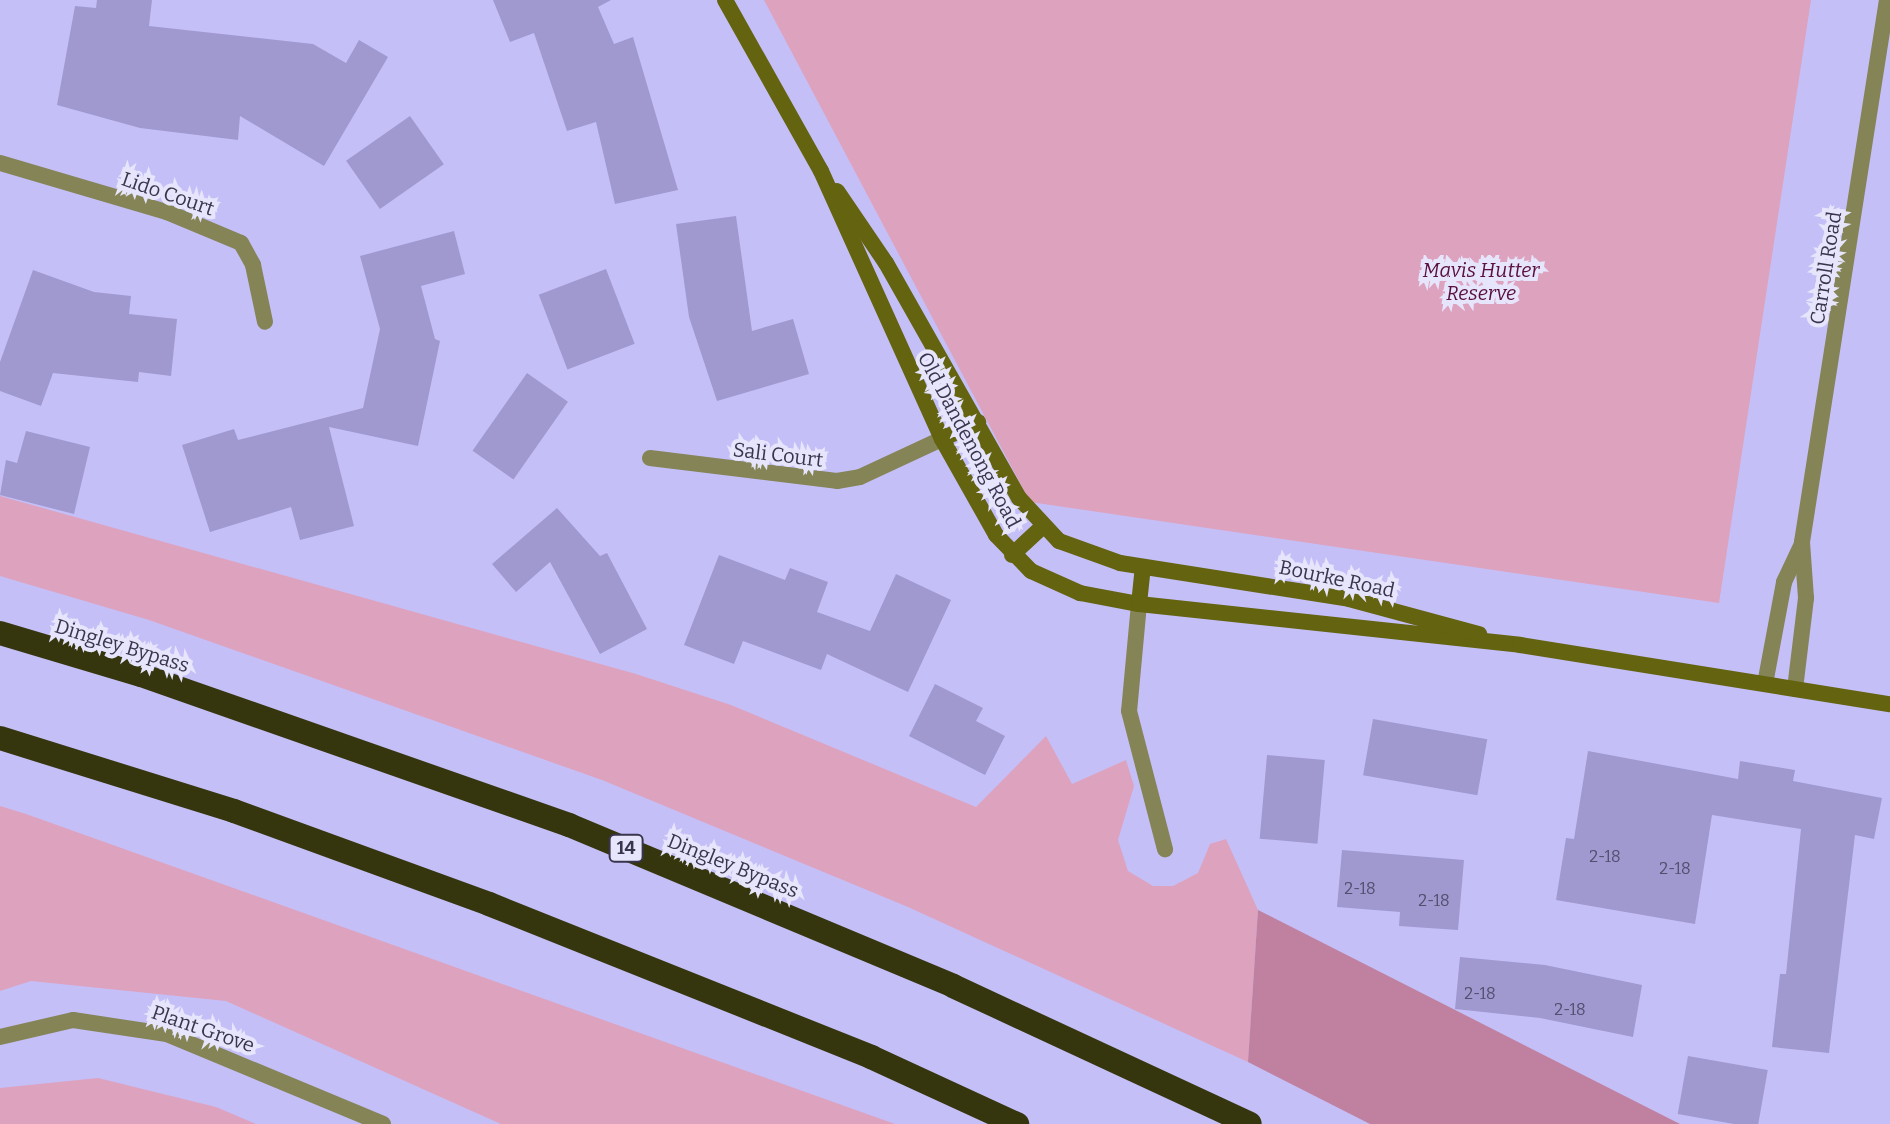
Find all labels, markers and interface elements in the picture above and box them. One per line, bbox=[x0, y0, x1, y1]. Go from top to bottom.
street label: Lido Court bbox=[119, 167, 217, 221]
street label: Carroll Road bbox=[1805, 210, 1847, 326]
park label: Mavis Hutter Reserve bbox=[1423, 259, 1539, 306]
street label: Old Dandenong Road bbox=[912, 348, 1026, 532]
street label: Sali Court bbox=[732, 438, 824, 472]
street label: Bourke Road bbox=[1277, 555, 1397, 603]
street label: Dingley Bypass bbox=[52, 614, 192, 678]
street label: Dingley Bypass bbox=[664, 829, 802, 903]
road number: 14 bbox=[608, 834, 644, 862]
house number: 2-18 bbox=[1589, 847, 1621, 867]
house number: 2-18 bbox=[1659, 859, 1691, 879]
house number: 2-18 bbox=[1344, 879, 1376, 899]
house number: 2-18 bbox=[1418, 891, 1450, 911]
house number: 2-18 bbox=[1464, 984, 1496, 1004]
street label: Plant Grove bbox=[148, 1000, 258, 1058]
house number: 2-18 bbox=[1554, 1000, 1586, 1020]

